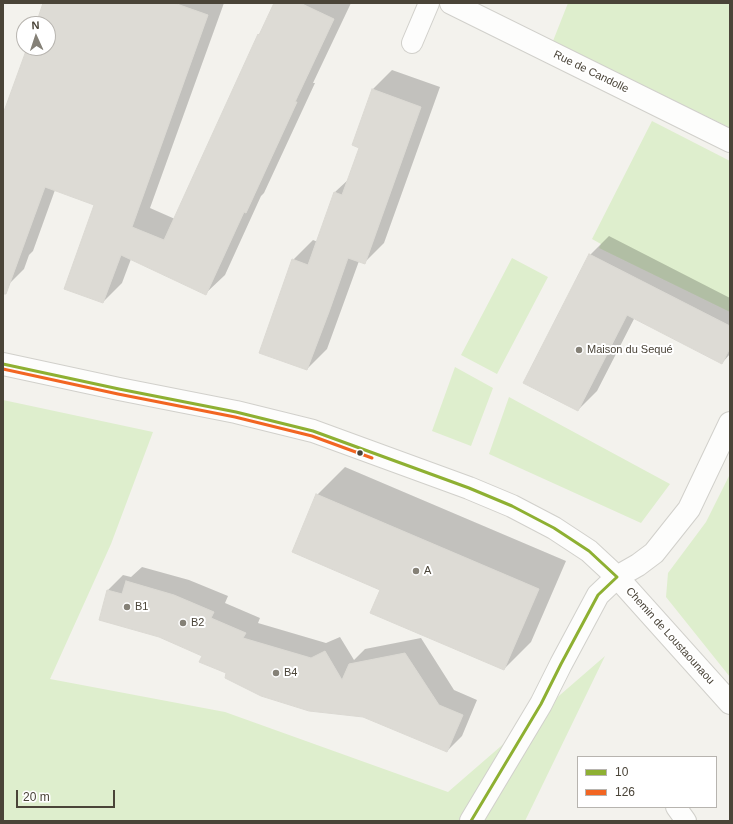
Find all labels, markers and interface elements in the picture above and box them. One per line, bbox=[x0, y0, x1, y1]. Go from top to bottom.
north arrow bbox=[16, 16, 56, 56]
text: N bbox=[31, 19, 40, 31]
street label: Rue de Candolle bbox=[551, 48, 631, 96]
place label: Maison du Sequé bbox=[587, 343, 673, 357]
marker: Maison du Sequé bbox=[574, 345, 584, 355]
unlabelled marker bbox=[355, 448, 365, 458]
place label: A bbox=[424, 564, 431, 578]
marker: A bbox=[411, 566, 421, 576]
street label: Chemin de Loustaounaou bbox=[623, 585, 717, 687]
place label: B1 bbox=[135, 600, 148, 614]
marker: B1 bbox=[122, 602, 132, 612]
place label: B2 bbox=[191, 616, 204, 630]
marker: B2 bbox=[178, 618, 188, 628]
place label: B4 bbox=[284, 666, 297, 680]
marker: B4 bbox=[271, 668, 281, 678]
legend bbox=[577, 756, 717, 808]
text: 10 bbox=[615, 765, 628, 779]
scale bar bbox=[18, 782, 117, 808]
text: 126 bbox=[615, 785, 635, 799]
text: 20 m bbox=[23, 790, 50, 804]

